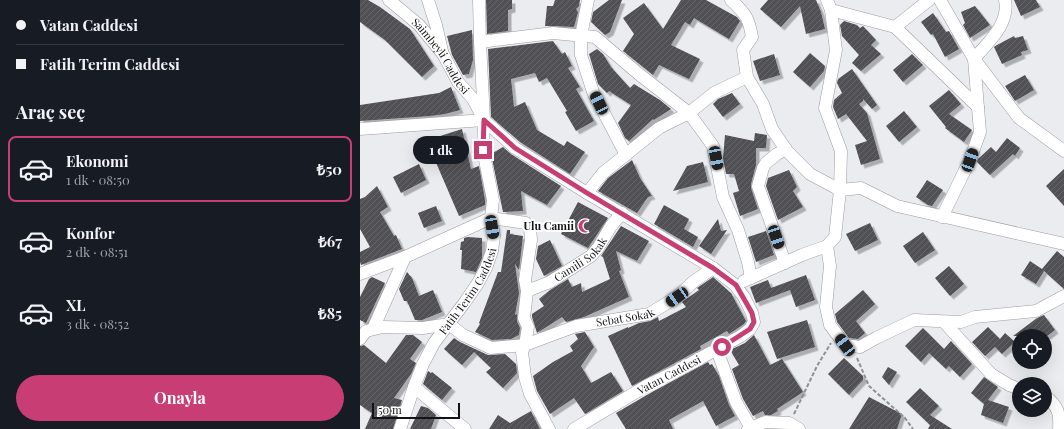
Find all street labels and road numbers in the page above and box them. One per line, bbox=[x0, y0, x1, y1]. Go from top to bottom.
street label: Saimbeyli Caddesi bbox=[409, 14, 473, 97]
street label: Camili Sokak bbox=[551, 234, 610, 285]
street label: Fatih Terim Caddesi bbox=[435, 247, 499, 337]
street label: Sebat Sokak bbox=[595, 304, 657, 330]
street label: Vatan Caddesi bbox=[633, 352, 703, 398]

